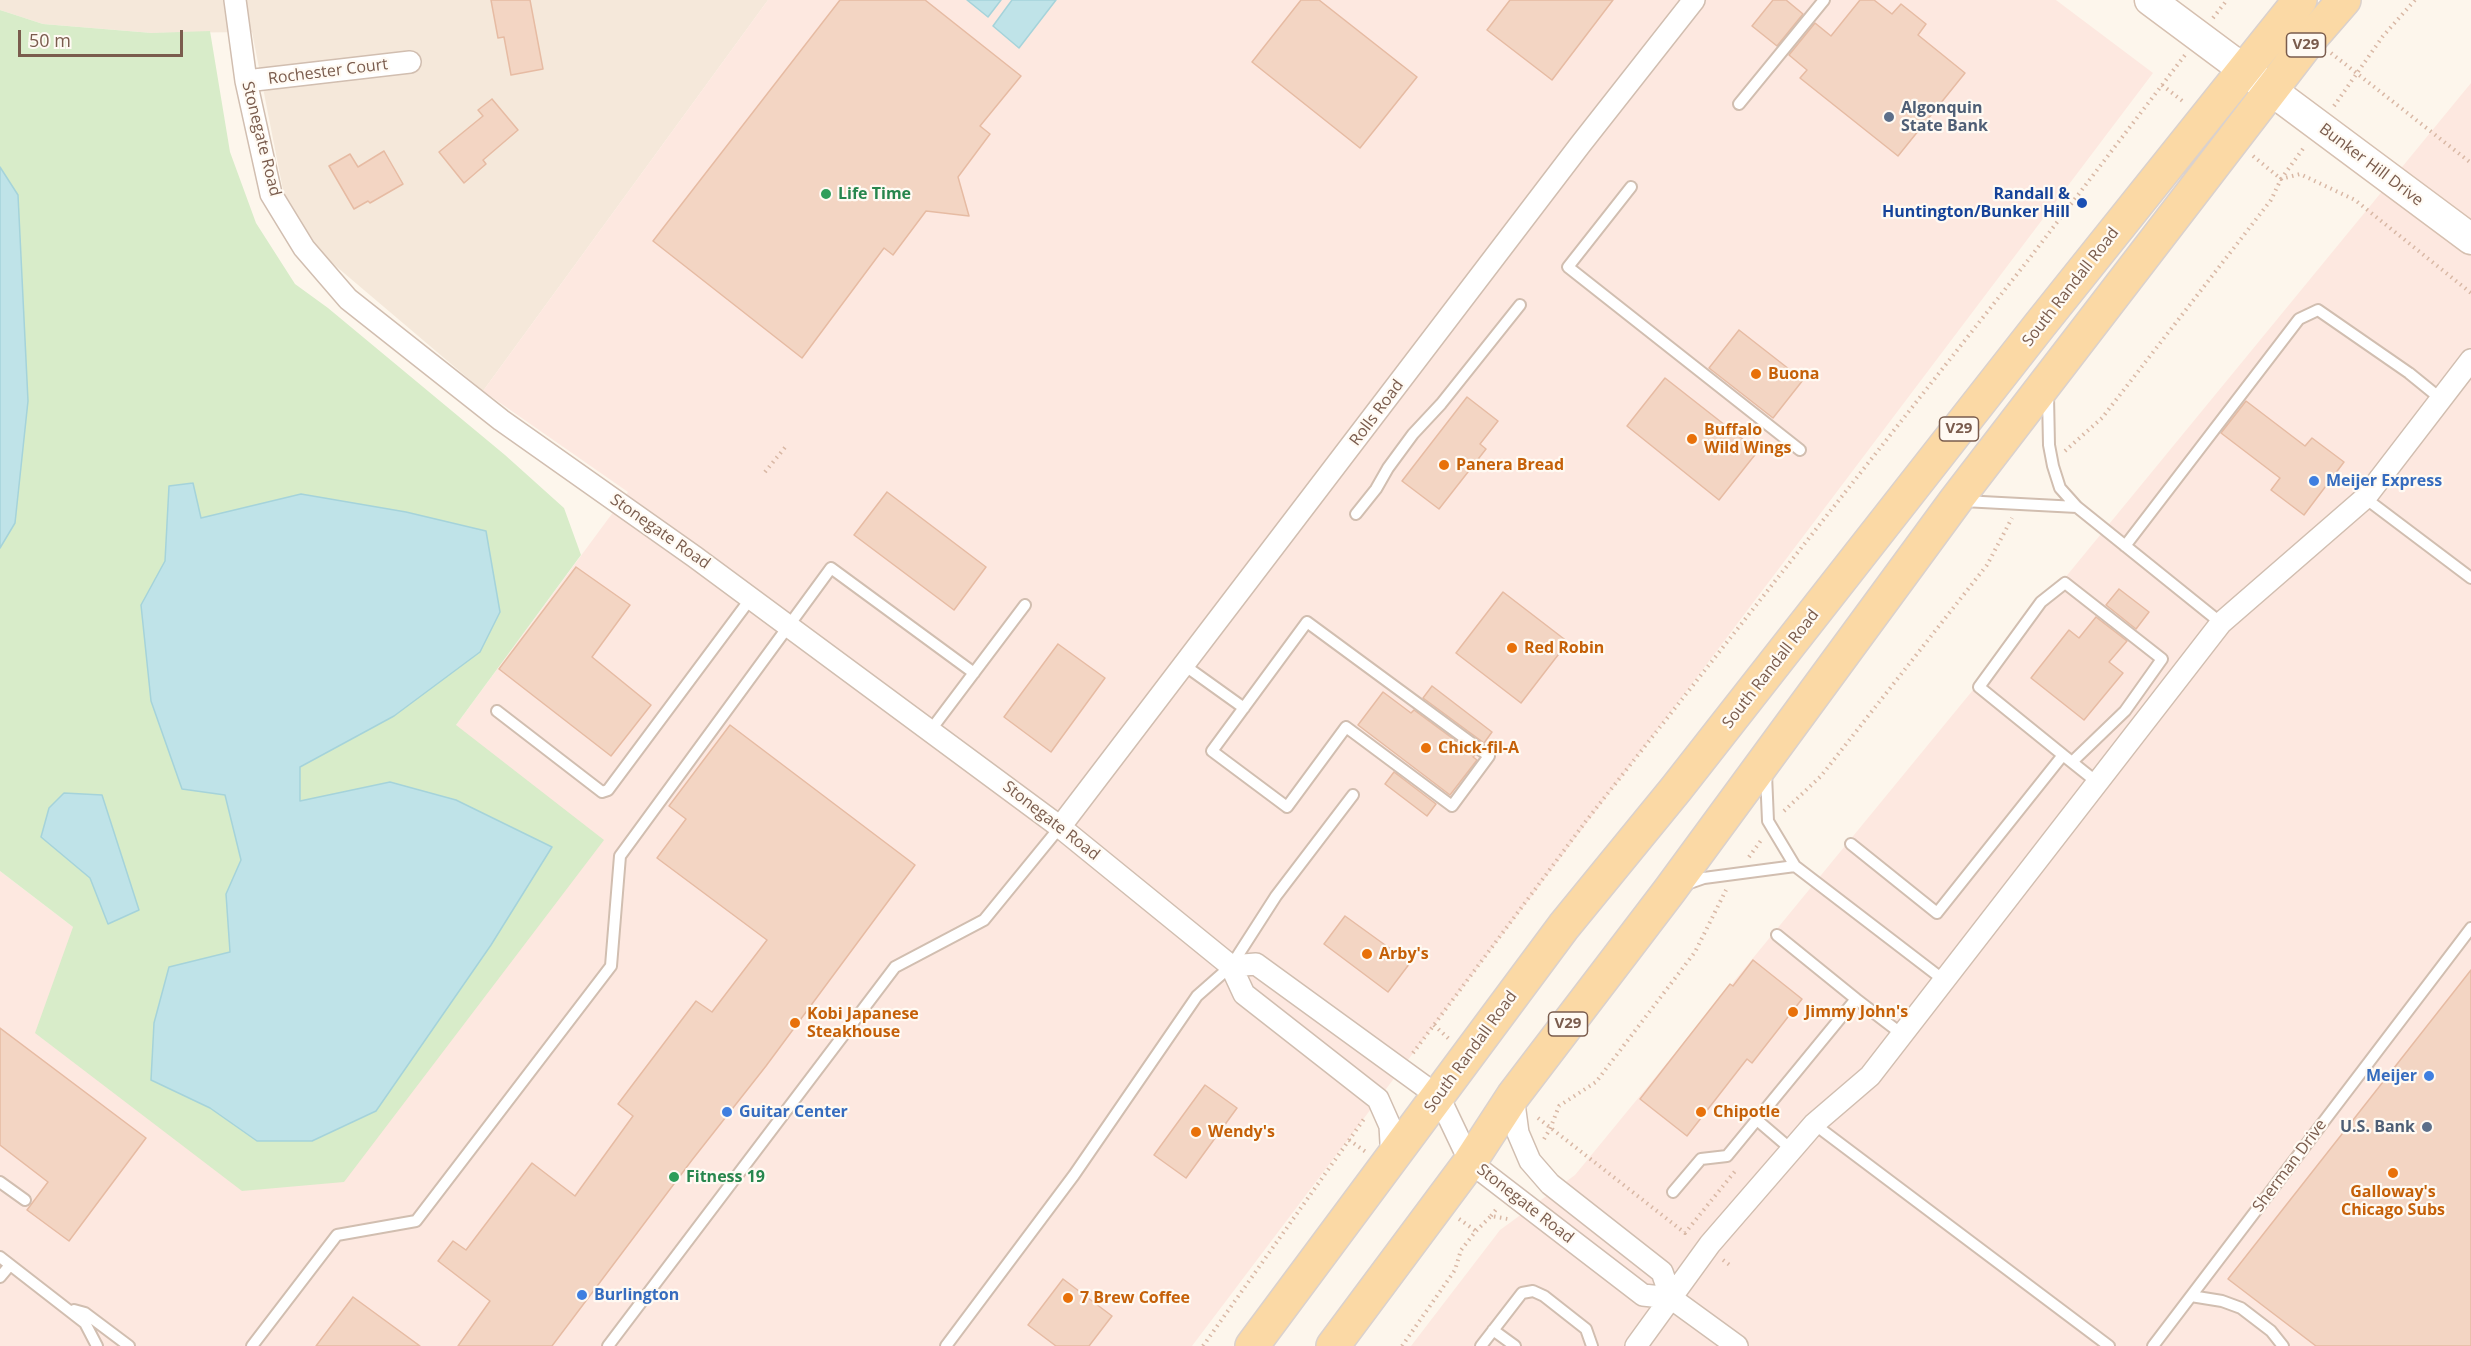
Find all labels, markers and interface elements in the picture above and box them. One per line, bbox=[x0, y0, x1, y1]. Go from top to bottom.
scale bar bbox=[21, 18, 186, 56]
text: 50 m bbox=[29, 28, 71, 52]
road number: V29 bbox=[2286, 33, 2326, 57]
street label: Rochester Court bbox=[267, 55, 389, 89]
street label: Stonegate Road bbox=[237, 80, 285, 198]
place label: Algonquin State Bank bbox=[1901, 98, 1988, 136]
marker: Algonquin State Bank bbox=[1882, 110, 1896, 124]
street label: Bunker Hill Drive bbox=[2315, 120, 2427, 210]
place label: Life Time bbox=[838, 184, 911, 204]
place label: Randall & Huntington/Bunker Hill bbox=[1882, 184, 2070, 222]
marker: Life Time bbox=[819, 187, 833, 201]
marker: Randall & Huntington/Bunker Hill bbox=[2075, 196, 2089, 210]
street label: South Randall Road bbox=[2019, 224, 2123, 350]
place label: Buona bbox=[1768, 364, 1819, 384]
marker: Buona bbox=[1749, 367, 1763, 381]
street label: Rolls Road bbox=[1346, 376, 1408, 450]
road number: V29 bbox=[1940, 417, 1978, 441]
place label: Buffalo Wild Wings bbox=[1704, 420, 1791, 458]
marker: Buffalo Wild Wings bbox=[1685, 432, 1699, 446]
place label: Panera Bread bbox=[1456, 455, 1564, 475]
marker: Panera Bread bbox=[1437, 458, 1451, 472]
place label: Meijer Express bbox=[2326, 471, 2442, 491]
marker: Meijer Express bbox=[2307, 474, 2321, 488]
street label: Stonegate Road bbox=[606, 490, 714, 574]
street label: South Randall Road bbox=[1719, 606, 1823, 732]
place label: Red Robin bbox=[1524, 638, 1604, 658]
marker: Red Robin bbox=[1505, 641, 1519, 655]
place label: Chick-fil-A bbox=[1438, 738, 1519, 758]
marker: Chick-fil-A bbox=[1419, 741, 1433, 755]
street label: Stonegate Road bbox=[999, 777, 1103, 865]
place label: Arby's bbox=[1379, 944, 1429, 964]
marker: Arby's bbox=[1360, 947, 1374, 961]
street label: South Randall Road bbox=[1420, 987, 1522, 1117]
place label: Jimmy John's bbox=[1805, 1002, 1908, 1022]
place label: Kobi Japanese Steakhouse bbox=[807, 1004, 919, 1042]
marker: Jimmy John's bbox=[1786, 1005, 1800, 1019]
road number: V29 bbox=[1548, 1012, 1588, 1036]
marker: Kobi Japanese Steakhouse bbox=[788, 1016, 802, 1030]
place label: Meijer bbox=[2366, 1066, 2417, 1086]
marker: Meijer bbox=[2422, 1069, 2436, 1083]
place label: Guitar Center bbox=[739, 1102, 848, 1122]
place label: Chipotle bbox=[1713, 1102, 1780, 1122]
marker: Guitar Center bbox=[720, 1105, 734, 1119]
marker: Chipotle bbox=[1694, 1105, 1708, 1119]
street label: Sherman Drive bbox=[2249, 1116, 2331, 1216]
place label: U.S. Bank bbox=[2340, 1117, 2415, 1137]
marker: U.S. Bank bbox=[2420, 1120, 2434, 1134]
place label: Wendy's bbox=[1208, 1122, 1275, 1142]
marker: Wendy's bbox=[1189, 1125, 1203, 1139]
street label: Stonegate Road bbox=[1473, 1160, 1577, 1248]
marker: Galloway's Chicago Subs bbox=[2386, 1166, 2400, 1180]
place label: Fitness 19 bbox=[686, 1167, 765, 1187]
marker: Fitness 19 bbox=[667, 1170, 681, 1184]
place label: Galloway's Chicago Subs bbox=[2341, 1182, 2445, 1220]
place label: Burlington bbox=[594, 1285, 679, 1305]
marker: Burlington bbox=[575, 1288, 589, 1302]
place label: 7 Brew Coffee bbox=[1080, 1288, 1190, 1308]
marker: 7 Brew Coffee bbox=[1061, 1291, 1075, 1305]

